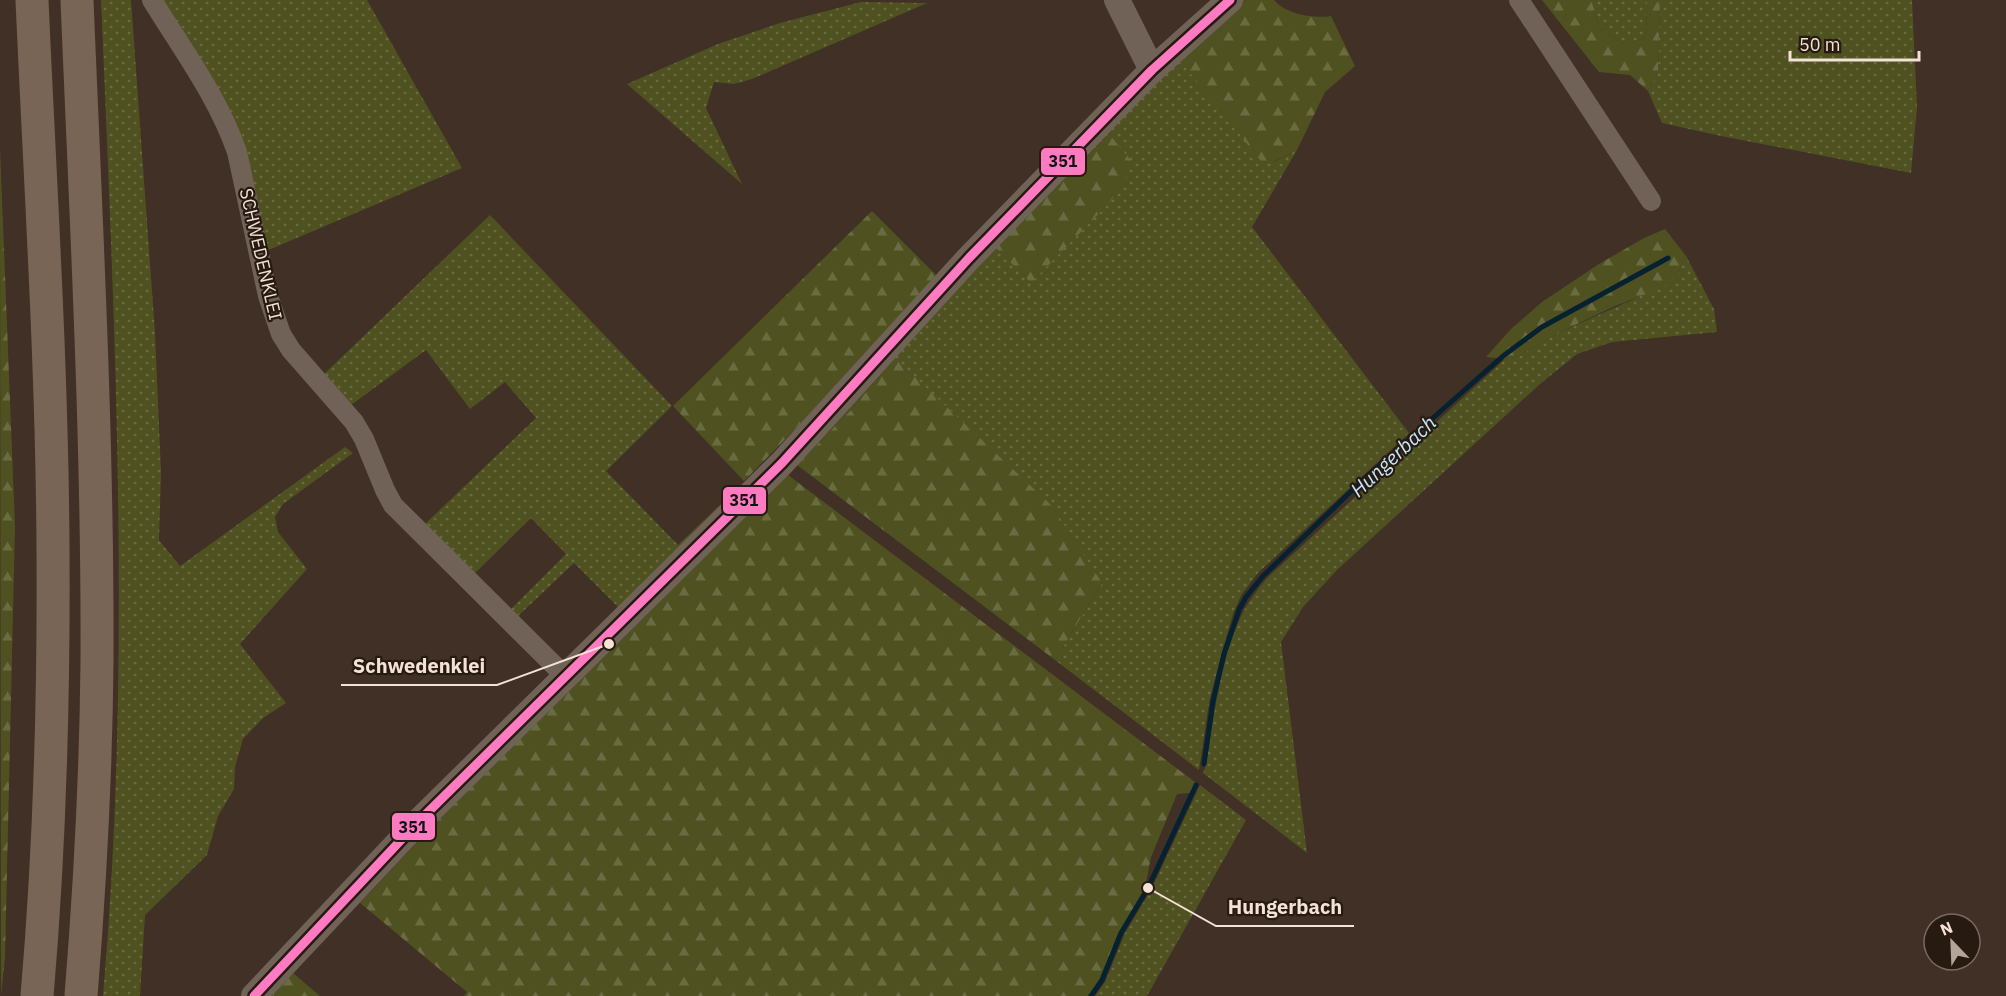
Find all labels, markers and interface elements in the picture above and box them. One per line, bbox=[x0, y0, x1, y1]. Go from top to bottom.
scale bar bbox=[1790, 24, 1919, 62]
text: 50 m bbox=[1799, 33, 1841, 56]
line badge: 351 bbox=[1040, 147, 1086, 176]
text: 351 bbox=[1049, 151, 1078, 171]
street label: SCHWEDENKLEI bbox=[235, 186, 287, 322]
water label: Hungerbach bbox=[1344, 409, 1442, 503]
line badge: 351 bbox=[722, 486, 767, 515]
text: 351 bbox=[730, 490, 759, 510]
callout: Schwedenklei bbox=[341, 647, 497, 685]
text: Schwedenklei bbox=[353, 652, 485, 679]
line badge: 351 bbox=[391, 812, 436, 841]
text: 351 bbox=[399, 817, 428, 837]
callout: Hungerbach bbox=[1216, 888, 1354, 926]
text: Hungerbach bbox=[1228, 893, 1342, 920]
north arrow bbox=[1922, 912, 1982, 972]
text: N bbox=[1937, 917, 1955, 940]

